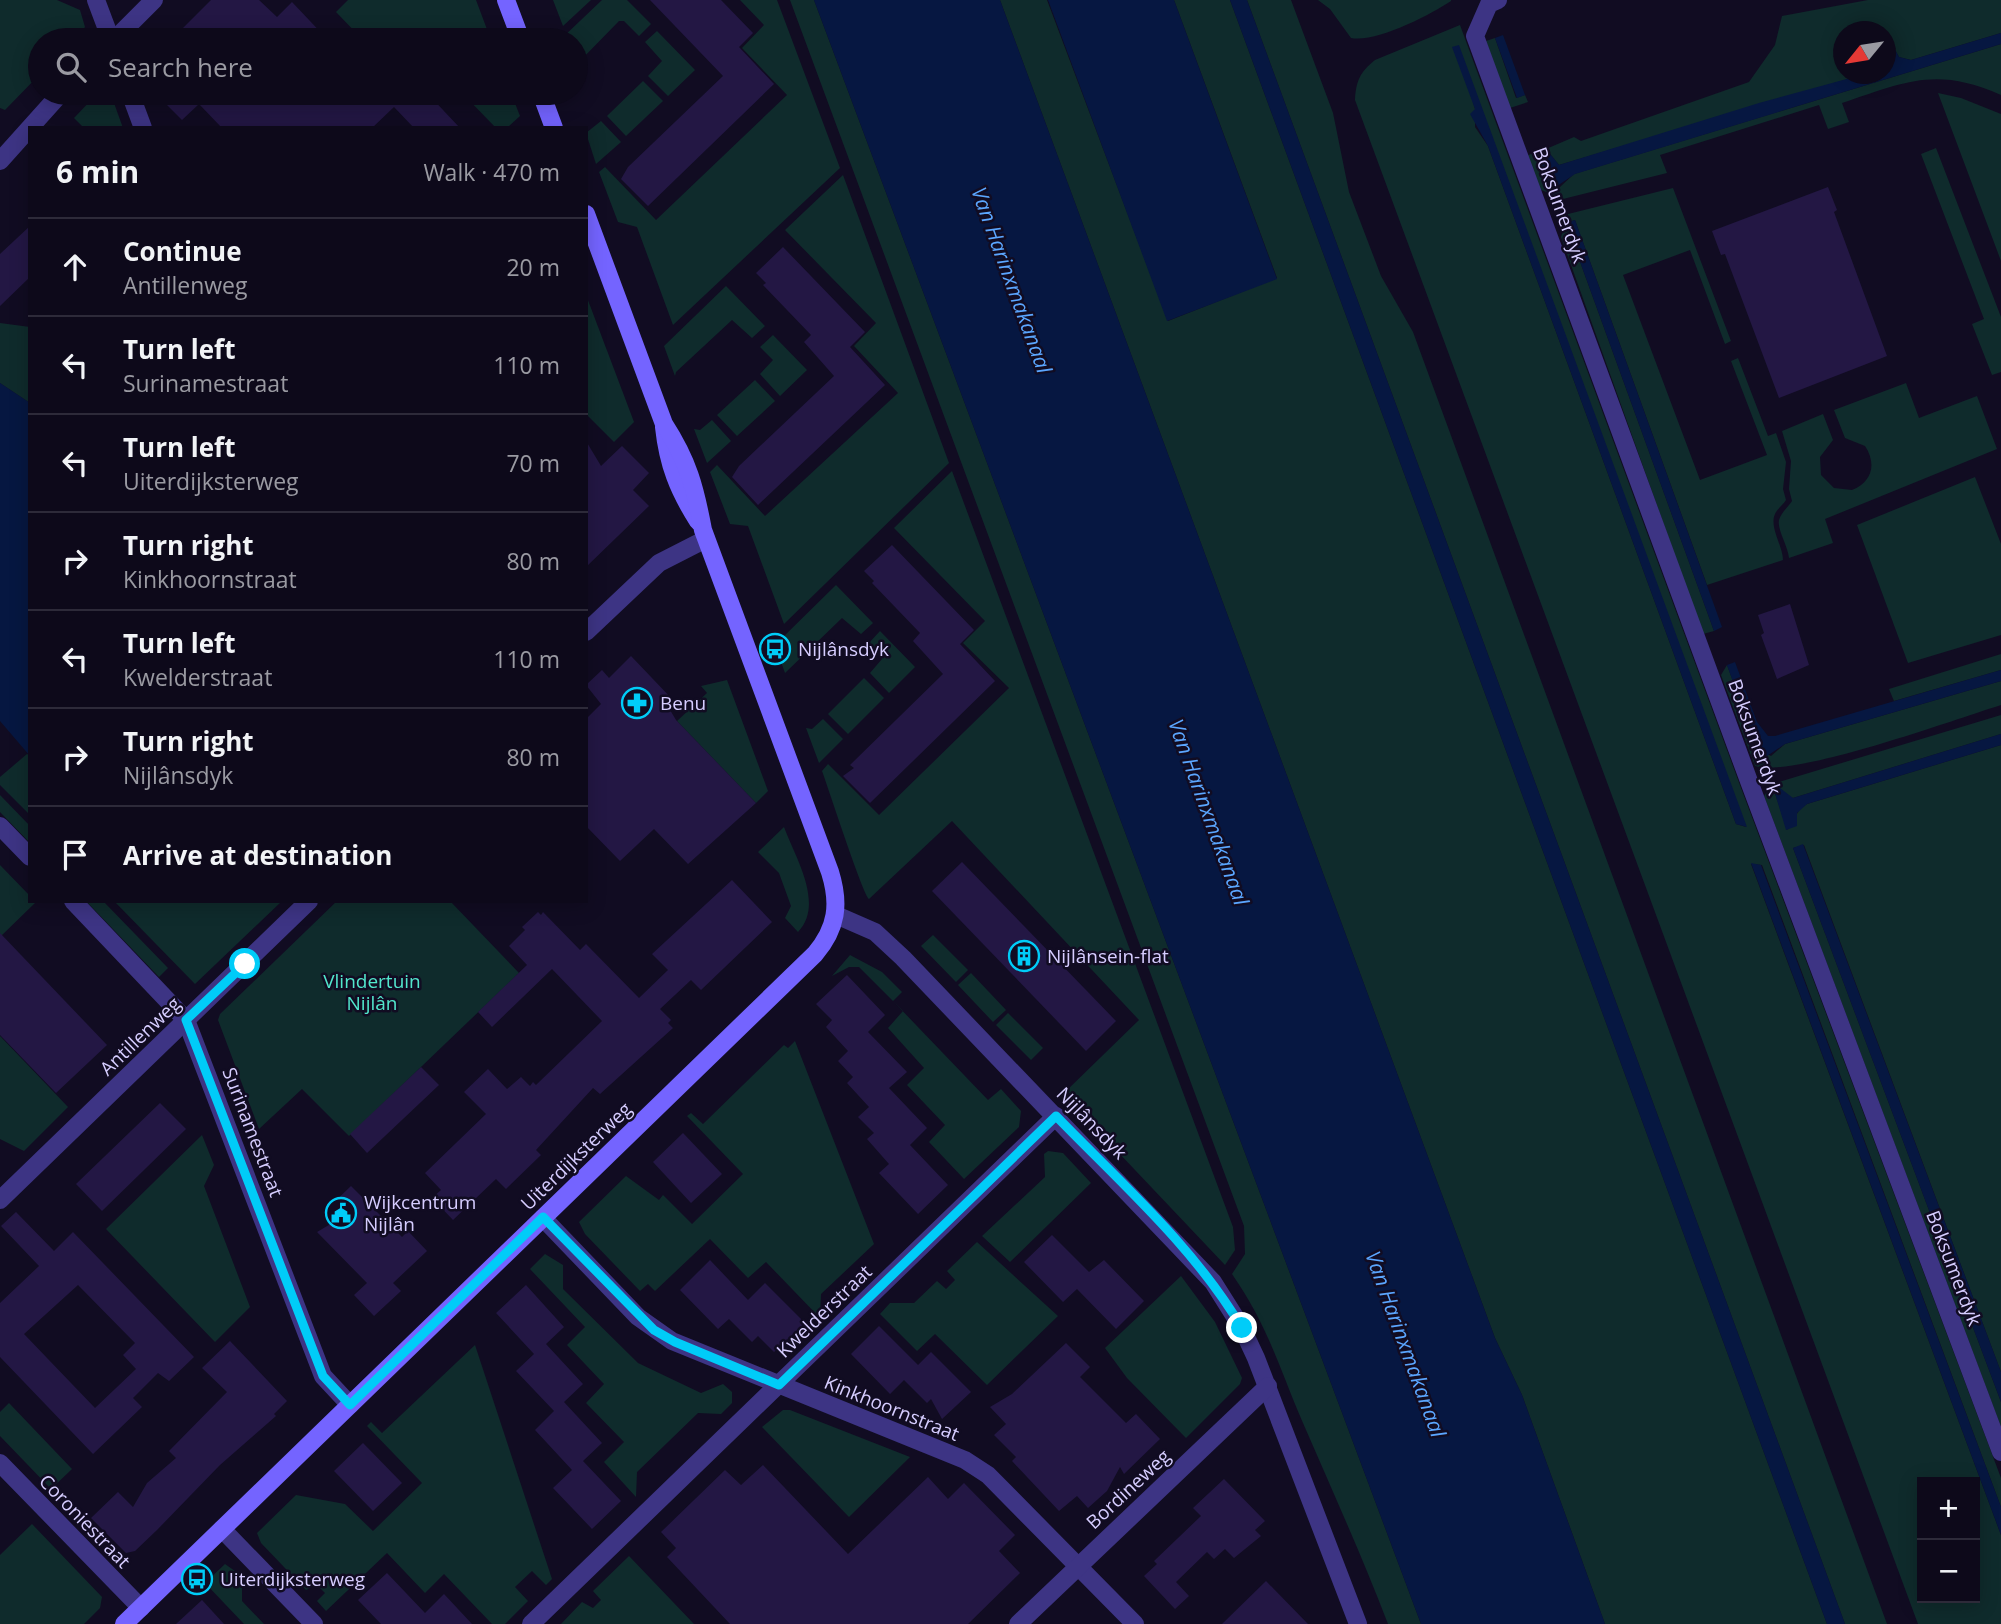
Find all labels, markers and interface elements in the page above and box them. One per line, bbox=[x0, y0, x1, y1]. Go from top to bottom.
north arrow bbox=[1833, 21, 1896, 84]
search box bbox=[28, 28, 588, 105]
icon: search bbox=[52, 48, 90, 86]
text: Search here bbox=[108, 49, 253, 85]
street label: Boksumerdyk bbox=[1527, 143, 1593, 267]
text: 6 min bbox=[56, 151, 139, 192]
text: Walk · 470 m bbox=[423, 156, 560, 188]
water label: Van Harinxmakanaal bbox=[965, 183, 1059, 378]
text: Continue bbox=[123, 233, 242, 269]
icon: ahead bbox=[56, 248, 94, 286]
text: 20 m bbox=[506, 251, 560, 283]
text: Antillenweg bbox=[123, 269, 248, 301]
text: Turn left bbox=[123, 331, 235, 367]
icon: left bbox=[56, 346, 94, 384]
text: 110 m bbox=[493, 349, 560, 381]
text: Surinamestraat bbox=[123, 367, 288, 399]
text: Turn left bbox=[123, 429, 235, 465]
icon: left bbox=[56, 444, 94, 482]
text: 70 m bbox=[506, 447, 560, 479]
text: Uiterdijksterweg bbox=[123, 465, 299, 497]
text: Turn right bbox=[123, 527, 254, 563]
icon: right bbox=[56, 542, 94, 580]
text: 80 m bbox=[506, 545, 560, 577]
text: Kinkhoornstraat bbox=[123, 563, 297, 595]
text: Turn left bbox=[123, 625, 235, 661]
bus stop icon: Nijlânsdyk bbox=[758, 632, 792, 666]
place label: Nijlânsdyk bbox=[798, 636, 889, 662]
icon: left bbox=[56, 640, 94, 678]
text: 110 m bbox=[493, 643, 560, 675]
text: Kwelderstraat bbox=[123, 661, 272, 693]
street label: Boksumerdyk bbox=[1722, 675, 1788, 799]
pharmacy icon: Benu bbox=[620, 686, 654, 720]
place label: Benu bbox=[660, 690, 706, 716]
water label: Van Harinxmakanaal bbox=[1162, 715, 1256, 910]
text: Turn right bbox=[123, 723, 254, 759]
icon: right bbox=[56, 738, 94, 776]
text: 80 m bbox=[506, 741, 560, 773]
text: Nijlânsdyk bbox=[123, 759, 233, 791]
icon: arrive bbox=[56, 836, 94, 874]
text: Arrive at destination bbox=[123, 837, 392, 873]
building icon: Nijlânsein-flat bbox=[1007, 939, 1041, 973]
place label: Nijlânsein-flat bbox=[1047, 943, 1169, 969]
route start bbox=[229, 948, 260, 979]
park label: Vlindertuin Nijlân bbox=[323, 968, 421, 1016]
street label: Antillenweg bbox=[94, 991, 186, 1081]
street label: Surinamestraat bbox=[216, 1064, 290, 1201]
street label: Nijlânsdyk bbox=[1051, 1081, 1133, 1165]
street label: Uiterdijksterweg bbox=[515, 1096, 637, 1216]
place label: Wijkcentrum Nijlân bbox=[364, 1189, 476, 1237]
public building icon: Wijkcentrum Nijlân bbox=[324, 1196, 358, 1230]
street label: Boksumerdyk bbox=[1920, 1207, 1988, 1329]
water label: Van Harinxmakanaal bbox=[1359, 1247, 1453, 1442]
street label: Kwelderstraat bbox=[771, 1259, 878, 1363]
route end bbox=[1226, 1312, 1257, 1343]
street label: Kinkhoornstraat bbox=[821, 1369, 964, 1447]
street label: Bordineweg bbox=[1080, 1443, 1176, 1535]
street label: Coroniestraat bbox=[34, 1468, 137, 1574]
map controls bbox=[1917, 1477, 1980, 1603]
button: + bbox=[1917, 1477, 1980, 1540]
button: − bbox=[1917, 1540, 1980, 1603]
bus stop icon: Uiterdijksterweg bbox=[180, 1562, 214, 1596]
place label: Uiterdijksterweg bbox=[220, 1566, 365, 1592]

